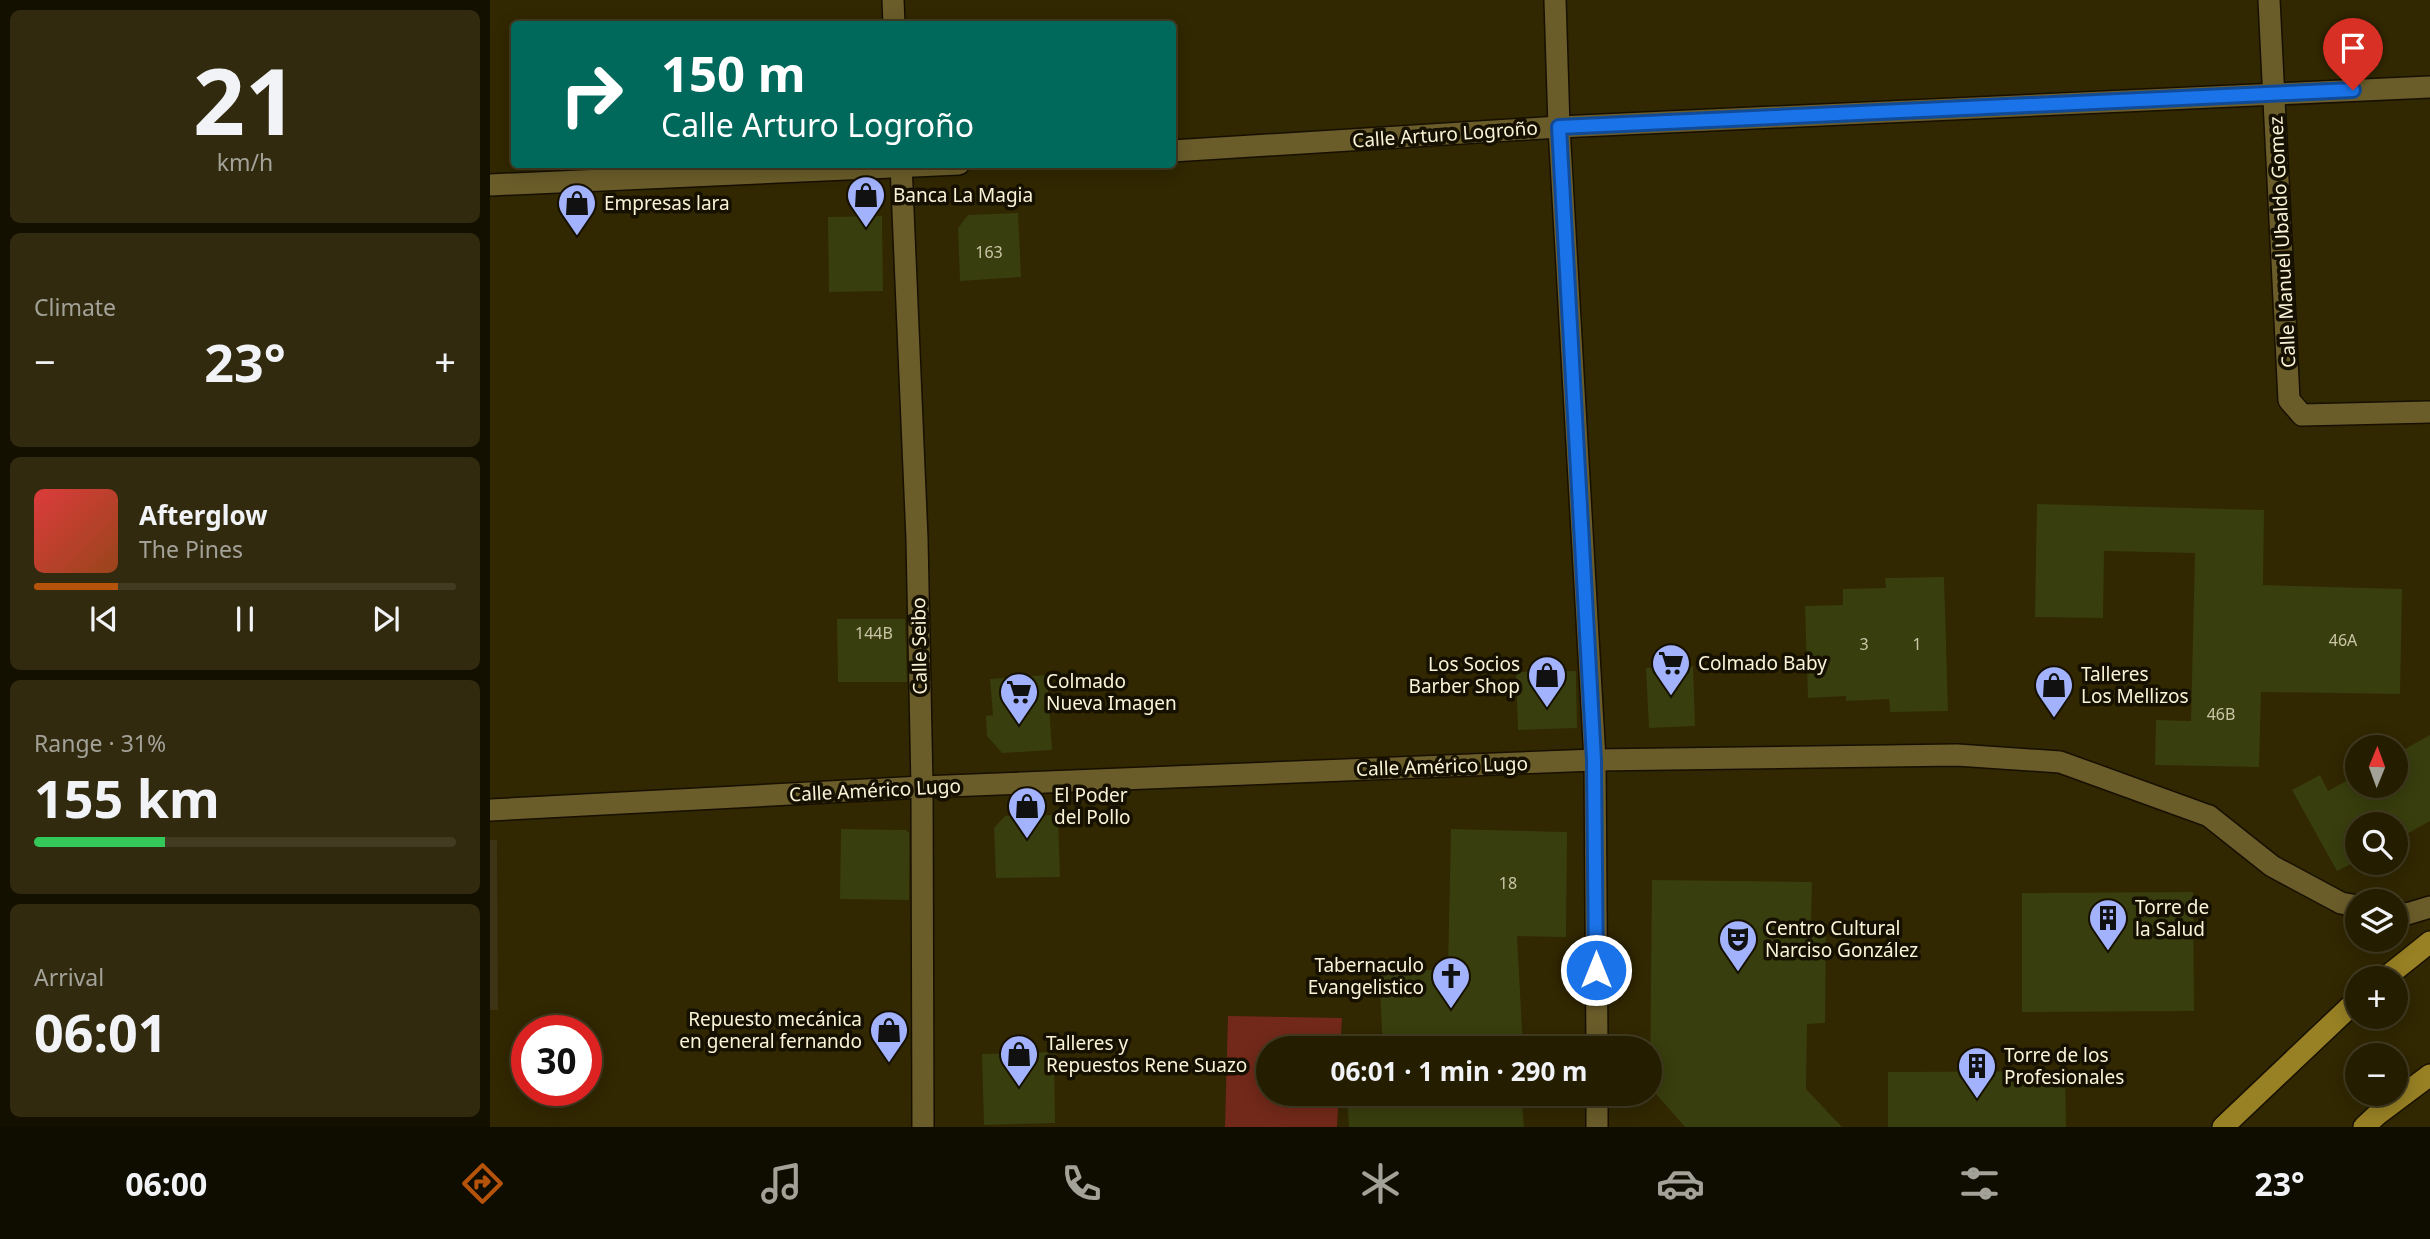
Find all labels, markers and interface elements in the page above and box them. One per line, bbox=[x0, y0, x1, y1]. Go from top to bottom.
pin bbox=[2323, 18, 2383, 90]
icon: arrive bbox=[2334, 29, 2372, 67]
text: 21 bbox=[193, 38, 297, 162]
text: 150 m bbox=[661, 40, 806, 106]
icon: right bbox=[546, 49, 637, 140]
text: Calle Arturo Logroño bbox=[661, 103, 974, 146]
street label: Calle Arturo Logroño bbox=[1351, 115, 1539, 153]
street label: Calle Manuel Ubaldo Gomez bbox=[2262, 115, 2302, 368]
text: km/h bbox=[217, 146, 273, 178]
shop icon: Banca La Magia bbox=[845, 174, 887, 229]
shop icon: Empresas lara bbox=[556, 182, 598, 237]
place label: Banca La Magia bbox=[893, 182, 1033, 208]
place label: Empresas lara bbox=[604, 190, 730, 216]
house number: 163 bbox=[975, 241, 1003, 263]
text: Climate bbox=[34, 291, 116, 323]
text: 23° bbox=[204, 326, 286, 397]
text: − bbox=[34, 335, 56, 387]
text: + bbox=[434, 335, 456, 387]
text: Afterglow bbox=[139, 497, 267, 533]
text: The Pines bbox=[139, 533, 243, 565]
street label: Calle Seibo bbox=[905, 597, 933, 695]
icon: previous bbox=[85, 600, 123, 638]
icon: pause bbox=[226, 600, 264, 638]
icon: next bbox=[367, 600, 405, 638]
house number: 144B bbox=[855, 622, 893, 644]
house number: 46A bbox=[2329, 629, 2358, 651]
house number: 3 bbox=[1859, 633, 1869, 655]
house number: 1 bbox=[1912, 633, 1922, 655]
supermarket icon: Colmado Baby bbox=[1650, 642, 1692, 697]
place label: Colmado Baby bbox=[1698, 650, 1827, 676]
place label: Los Socios Barber Shop bbox=[1409, 651, 1520, 699]
shop icon: Los Socios Barber Shop bbox=[1526, 654, 1568, 709]
place label: Talleres Los Mellizos bbox=[2081, 661, 2189, 709]
shop icon: Talleres Los Mellizos bbox=[2033, 664, 2075, 719]
place label: Colmado Nueva Imagen bbox=[1046, 668, 1177, 716]
supermarket icon: Colmado Nueva Imagen bbox=[998, 671, 1040, 726]
house number: 46B bbox=[2207, 703, 2235, 725]
text: Range · 31% bbox=[34, 727, 166, 759]
north arrow bbox=[2345, 735, 2408, 798]
map controls bbox=[2345, 735, 2408, 1106]
street label: Calle Américo Lugo bbox=[1356, 750, 1528, 782]
text: 155 km bbox=[34, 762, 220, 833]
street label: Calle Américo Lugo bbox=[788, 773, 962, 807]
place label: El Poder del Pollo bbox=[1054, 782, 1131, 830]
shop icon: El Poder del Pollo bbox=[1006, 785, 1048, 840]
button: search bbox=[2345, 812, 2408, 875]
house number: 18 bbox=[1499, 872, 1517, 894]
button: layers bbox=[2345, 889, 2408, 952]
place label: Torre de la Salud bbox=[2135, 894, 2209, 942]
building icon: Torre de la Salud bbox=[2087, 897, 2129, 952]
place label: Centro Cultural Narciso González bbox=[1765, 915, 1918, 963]
theatre icon: Centro Cultural Narciso González bbox=[1717, 918, 1759, 973]
position arrow bbox=[1559, 933, 1633, 1007]
place label: Tabernaculo Evangelistico bbox=[1308, 952, 1424, 1000]
church icon: Tabernaculo Evangelistico bbox=[1430, 955, 1472, 1010]
text: Arrival bbox=[34, 961, 104, 993]
button: + bbox=[2345, 966, 2408, 1029]
text: 06:01 bbox=[34, 996, 168, 1067]
place label: Repuesto mecánica en general fernando bbox=[679, 1006, 862, 1054]
shop icon: Repuesto mecánica en general fernando bbox=[868, 1009, 910, 1064]
speed limit sign: 30 bbox=[511, 1015, 602, 1106]
place label: Talleres y Repuestos Rene Suazo bbox=[1046, 1030, 1247, 1078]
shop icon: Talleres y Repuestos Rene Suazo bbox=[998, 1033, 1040, 1088]
place label: Torre de los Profesionales bbox=[2004, 1042, 2124, 1090]
button: − bbox=[2345, 1043, 2408, 1106]
building icon: Torre de los Profesionales bbox=[1956, 1045, 1998, 1100]
text: 06:01 · 1 min · 290 m bbox=[1331, 1053, 1587, 1089]
icon: directions bbox=[458, 1159, 507, 1208]
icon: music bbox=[757, 1159, 806, 1208]
icon: phone bbox=[1057, 1159, 1106, 1208]
icon: climate bbox=[1356, 1159, 1405, 1208]
icon: car bbox=[1656, 1159, 1705, 1208]
icon: filters bbox=[1955, 1159, 2004, 1208]
text: 06:00 bbox=[125, 1162, 207, 1205]
text: 23° bbox=[2255, 1162, 2305, 1205]

